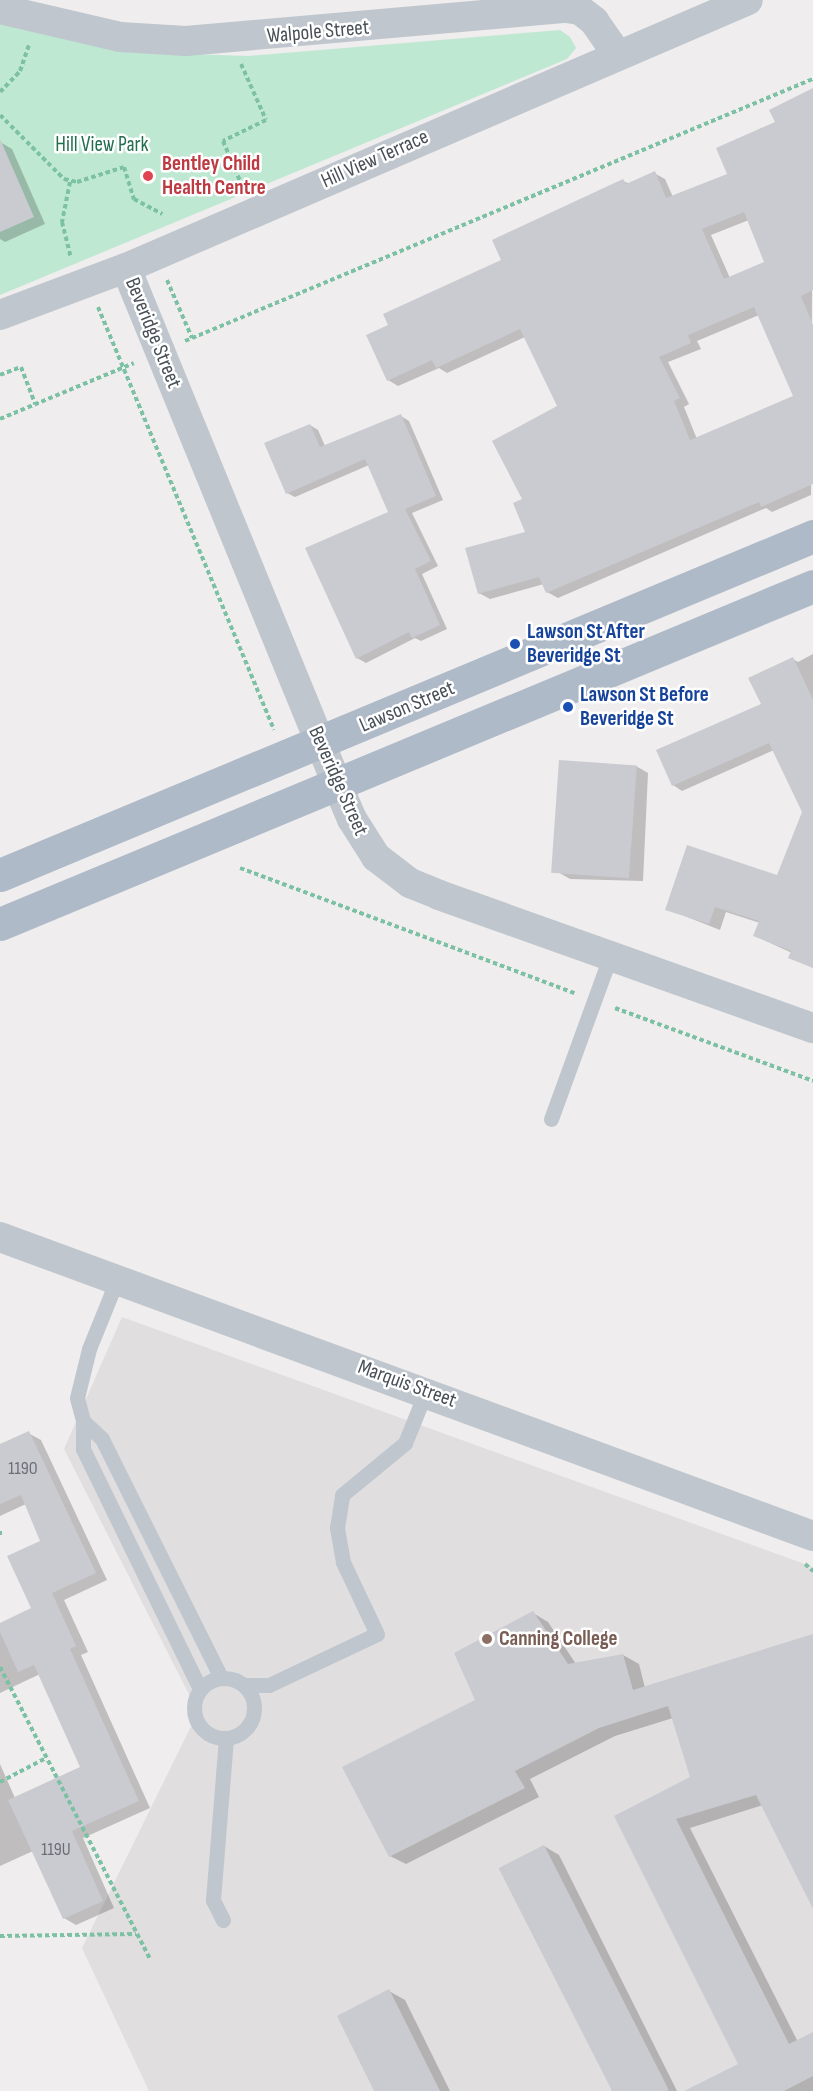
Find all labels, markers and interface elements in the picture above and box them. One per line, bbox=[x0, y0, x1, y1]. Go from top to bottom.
street label: Walpole Street bbox=[266, 15, 370, 49]
street label: Hill View Terrace bbox=[317, 124, 433, 194]
park label: Hill View Park bbox=[55, 132, 149, 158]
place label: Bentley Child Health Centre bbox=[162, 151, 266, 201]
marker: Bentley Child Health Centre bbox=[139, 167, 157, 185]
street label: Beveridge Street bbox=[119, 274, 187, 392]
place label: Lawson St After Beveridge St bbox=[527, 619, 645, 669]
marker: Lawson St After Beveridge St bbox=[508, 637, 522, 651]
street label: Lawson Street bbox=[356, 676, 458, 738]
place label: Lawson St Before Beveridge St bbox=[580, 682, 709, 732]
marker: Lawson St Before Beveridge St bbox=[561, 700, 575, 714]
street label: Beveridge Street bbox=[303, 722, 373, 840]
street label: Marquis Street bbox=[354, 1355, 460, 1413]
house number: 119O bbox=[8, 1458, 38, 1480]
place label: Canning College bbox=[499, 1626, 618, 1652]
marker: Canning College bbox=[480, 1632, 494, 1646]
house number: 119U bbox=[41, 1839, 71, 1861]

